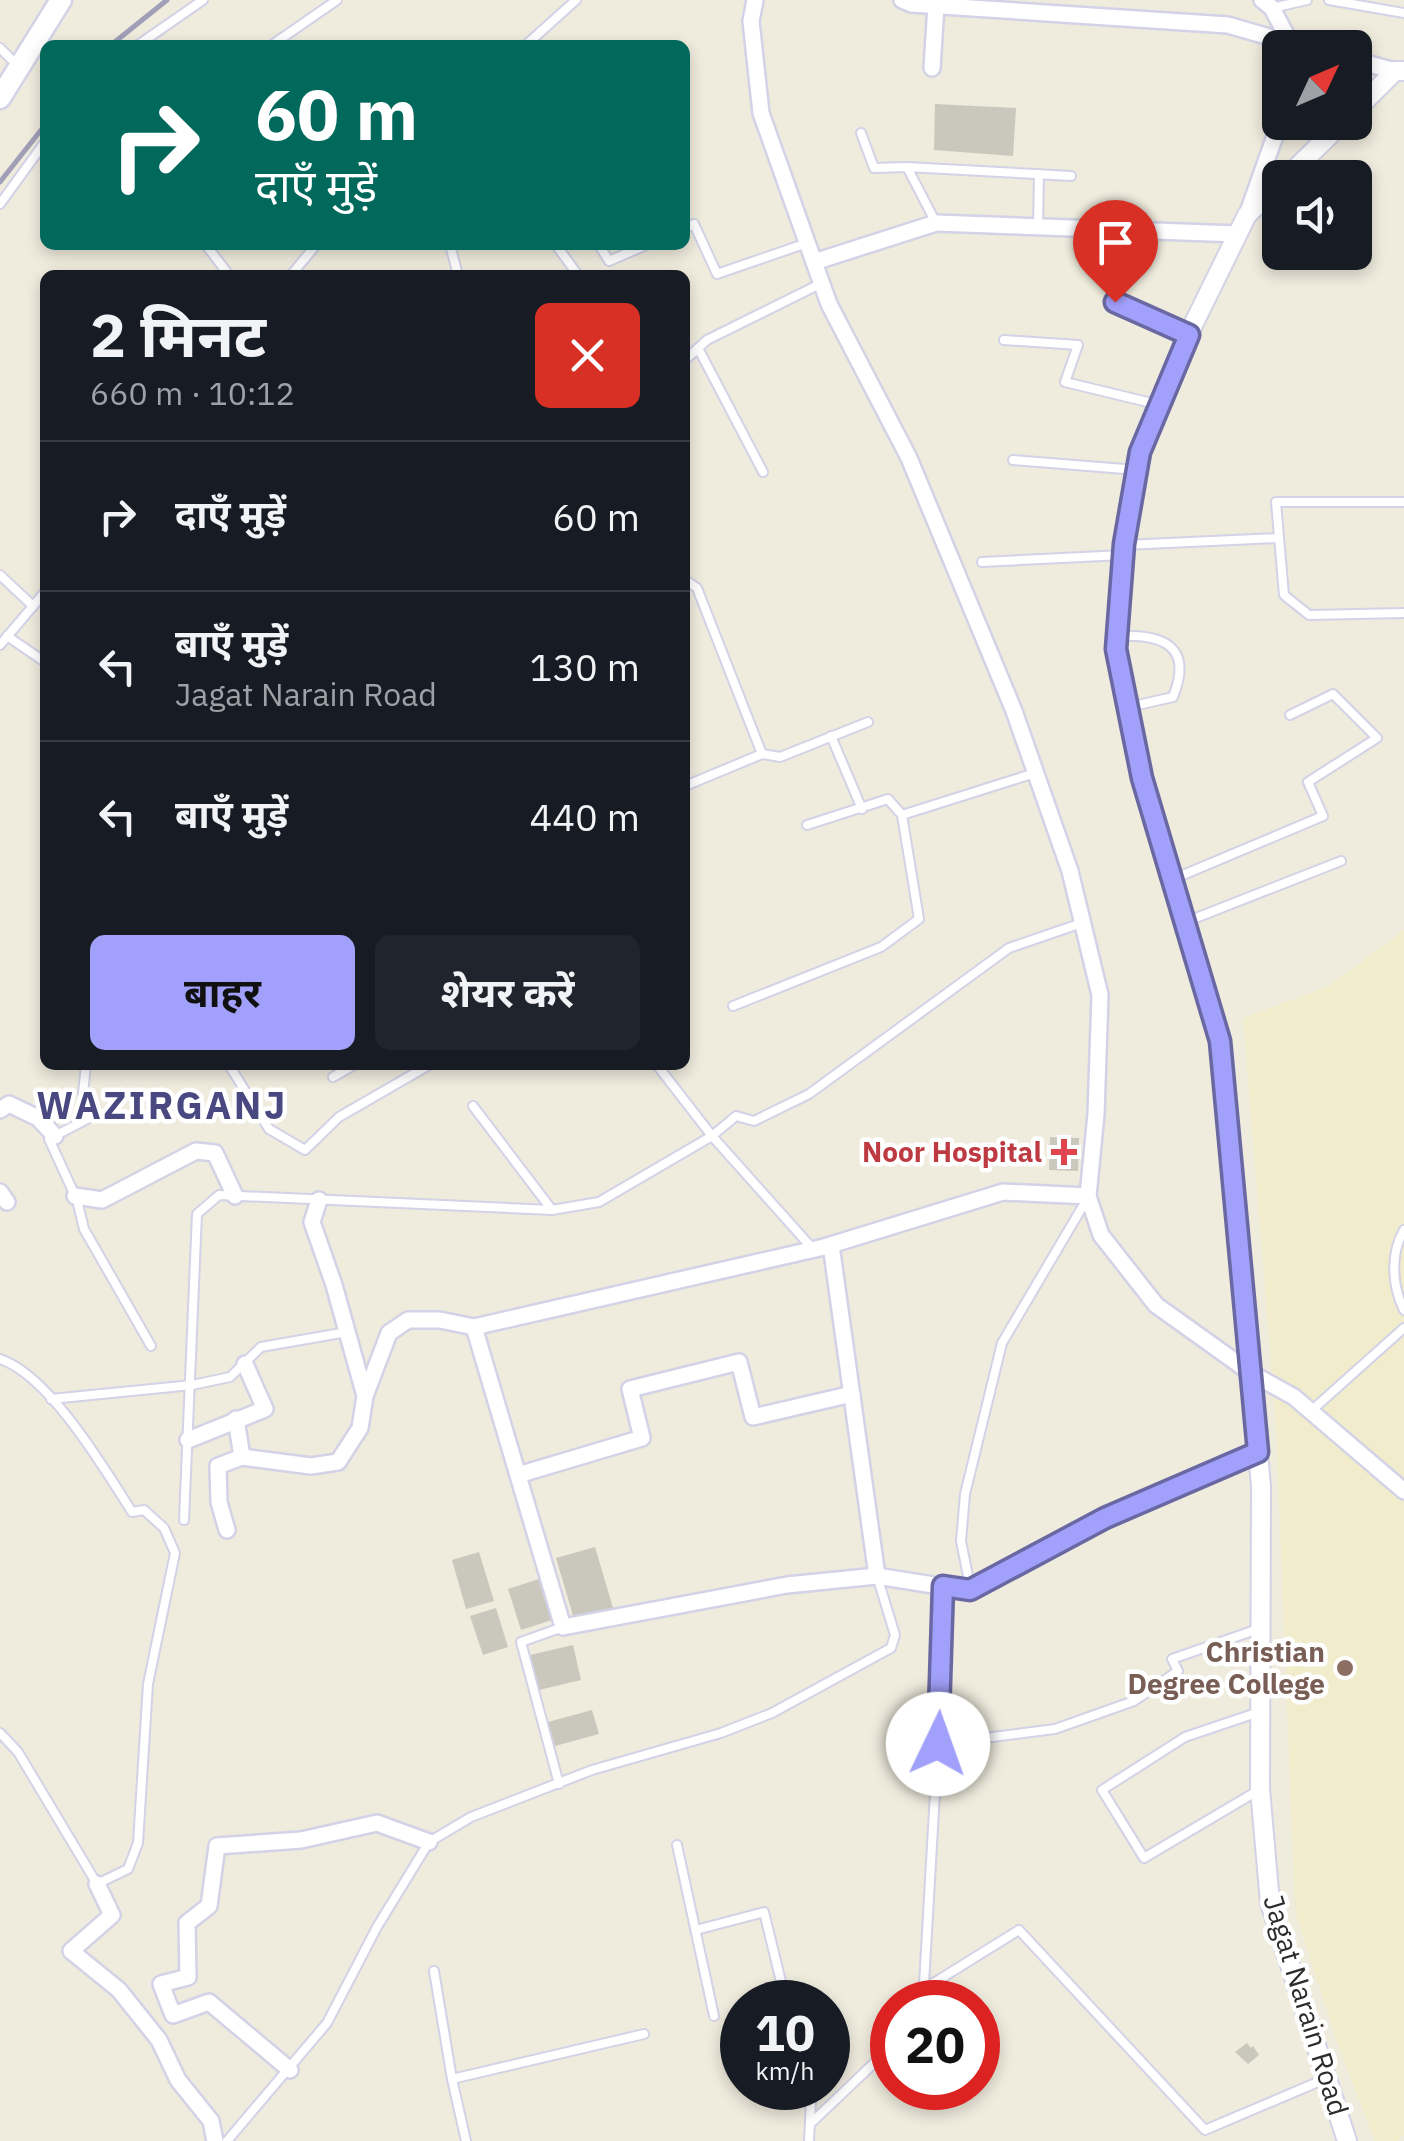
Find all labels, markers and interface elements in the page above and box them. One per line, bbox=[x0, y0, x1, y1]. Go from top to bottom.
north arrow bbox=[1262, 30, 1372, 140]
map controls bbox=[1262, 30, 1372, 270]
text: 60 m bbox=[255, 68, 418, 159]
icon: right bbox=[90, 80, 220, 210]
text: दाएँ मुड़ें bbox=[255, 156, 377, 214]
button: sound bbox=[1262, 160, 1372, 270]
pin bbox=[1073, 200, 1158, 303]
icon: arrive bbox=[1088, 215, 1143, 270]
text: 2 मिनट bbox=[90, 295, 266, 374]
button: close bbox=[535, 303, 640, 408]
text: 660 m · 10:12 bbox=[90, 372, 295, 414]
icon: right bbox=[90, 489, 145, 544]
text: दाएँ मुड़ें bbox=[175, 489, 286, 538]
text: 60 m bbox=[552, 492, 640, 541]
text: बाएँ मुड़ें bbox=[175, 618, 288, 667]
icon: left bbox=[90, 639, 145, 694]
text: 130 m bbox=[529, 642, 640, 691]
text: Jagat Narain Road bbox=[175, 673, 437, 715]
icon: left bbox=[90, 789, 145, 844]
text: बाएँ मुड़ें bbox=[175, 789, 288, 838]
text: 440 m bbox=[529, 792, 640, 841]
button: बाहर bbox=[90, 935, 355, 1050]
button: शेयर करें bbox=[375, 935, 640, 1050]
district label: WAZIRGANJ bbox=[36, 1080, 288, 1129]
place label: Noor Hospital bbox=[862, 1133, 1042, 1170]
marker: Noor Hospital bbox=[1051, 1139, 1077, 1165]
place label: Christian Degree College bbox=[1128, 1633, 1325, 1702]
marker: Christian Degree College bbox=[1334, 1657, 1356, 1679]
position arrow bbox=[886, 1692, 990, 1796]
street label: Jagat Narain Road bbox=[1255, 1890, 1358, 2120]
speed limit sign: 20 bbox=[870, 1980, 1000, 2110]
text: 10 bbox=[755, 2000, 815, 2065]
text: km/h bbox=[756, 2054, 814, 2087]

